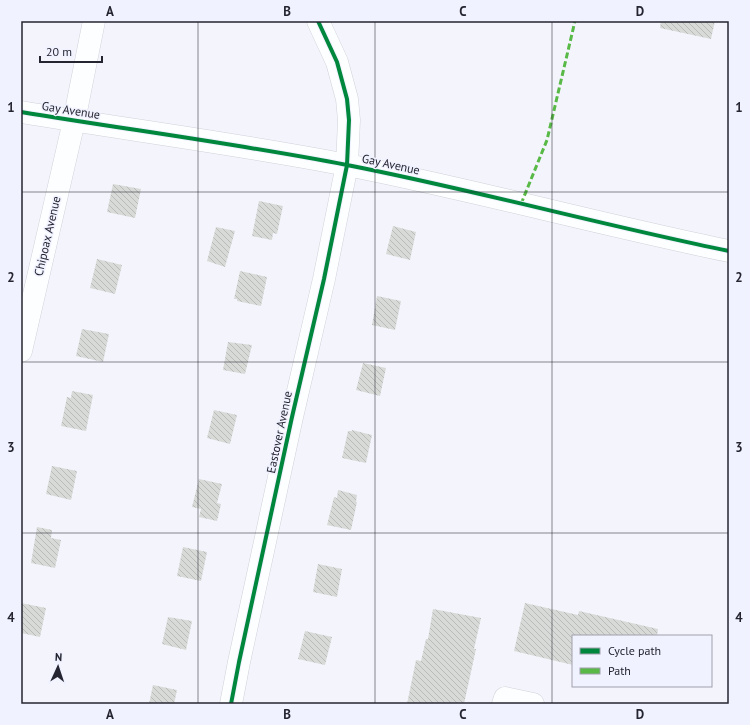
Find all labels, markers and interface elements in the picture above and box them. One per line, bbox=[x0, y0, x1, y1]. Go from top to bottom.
text: A bbox=[106, 3, 114, 20]
text: B bbox=[283, 3, 291, 20]
text: C bbox=[459, 3, 467, 20]
text: D bbox=[636, 3, 644, 20]
scale bar bbox=[40, 38, 102, 64]
text: 20 m bbox=[46, 44, 72, 59]
street label: Gay Avenue bbox=[41, 98, 101, 122]
text: 1 bbox=[7, 99, 15, 116]
text: 1 bbox=[735, 99, 743, 116]
street label: Gay Avenue bbox=[361, 151, 421, 177]
street label: Chipoax Avenue bbox=[31, 195, 63, 277]
text: 2 bbox=[7, 269, 15, 286]
text: 2 bbox=[735, 269, 743, 286]
street label: Eastover Avenue bbox=[263, 389, 295, 475]
text: 3 bbox=[7, 439, 15, 456]
text: 3 bbox=[735, 439, 743, 456]
text: 4 bbox=[7, 609, 15, 626]
text: 4 bbox=[735, 609, 743, 626]
legend bbox=[572, 635, 712, 687]
text: Cycle path bbox=[608, 643, 661, 658]
north arrow bbox=[38, 647, 78, 687]
text: N bbox=[55, 650, 63, 664]
text: Path bbox=[608, 663, 631, 678]
text: A bbox=[106, 706, 114, 723]
text: B bbox=[283, 706, 291, 723]
text: C bbox=[459, 706, 467, 723]
text: D bbox=[636, 706, 644, 723]

